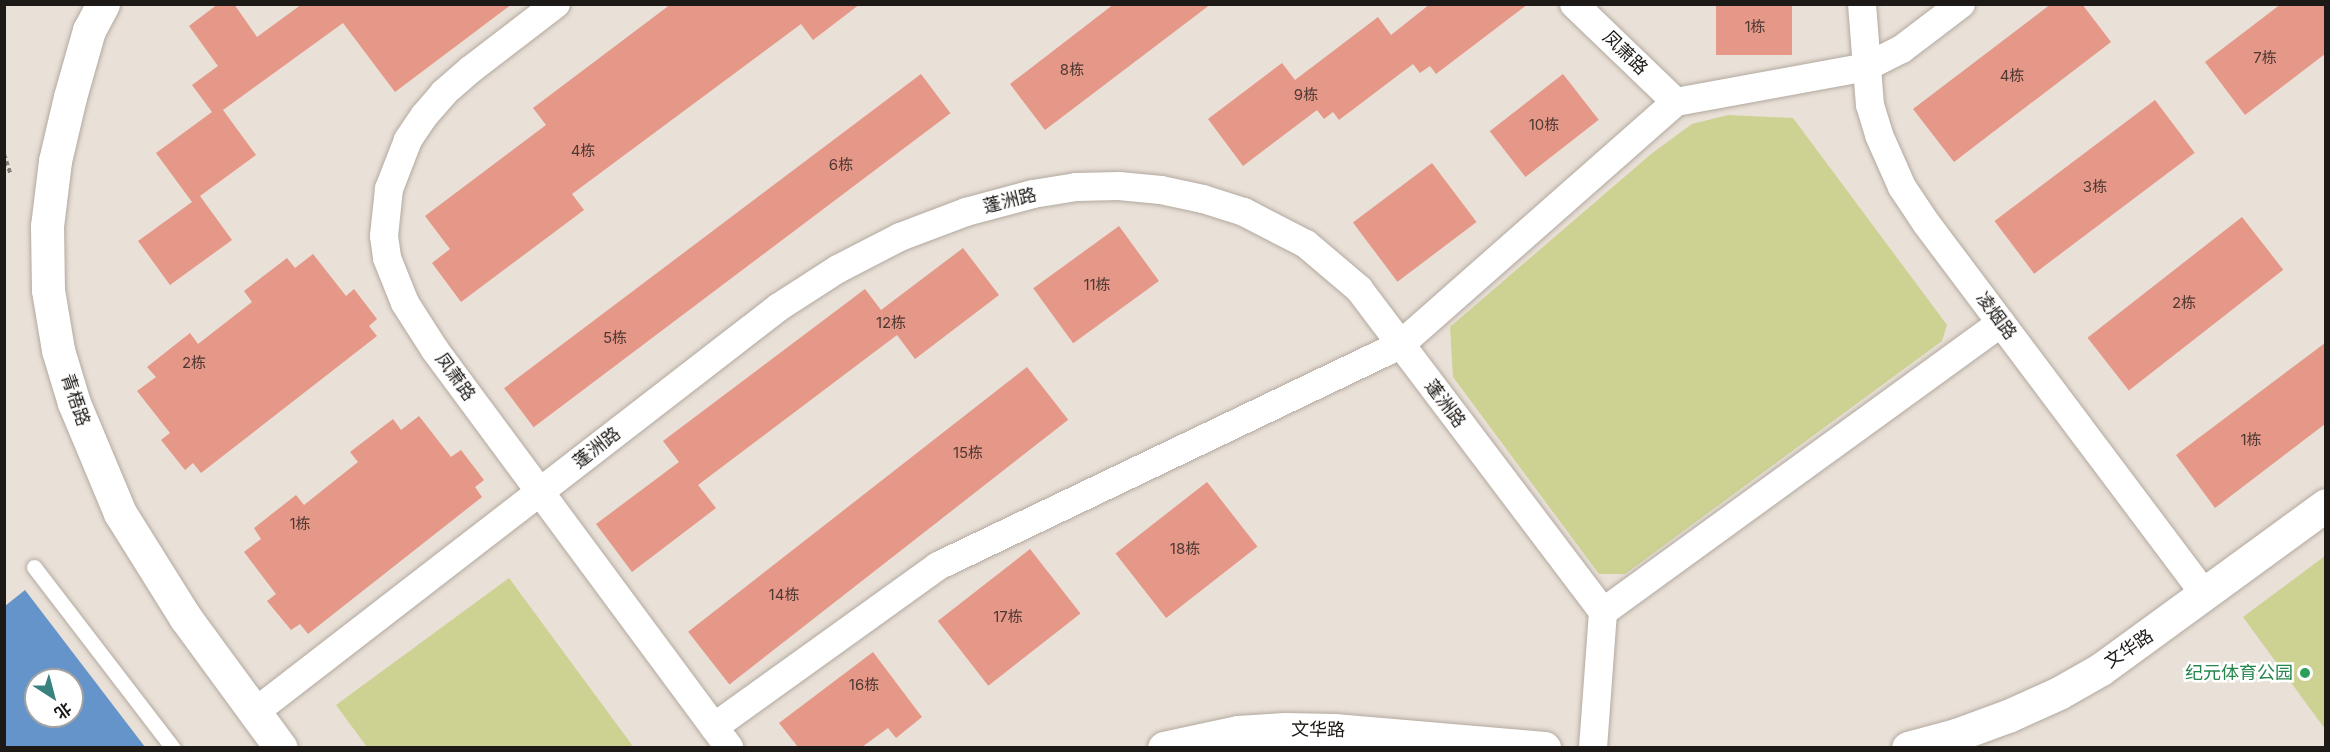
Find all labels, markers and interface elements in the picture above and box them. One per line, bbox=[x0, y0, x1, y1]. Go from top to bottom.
house number: 1栋 bbox=[1744, 18, 1766, 36]
street label: 凤萧路 bbox=[1598, 26, 1652, 80]
house number: 7栋 bbox=[2253, 49, 2277, 67]
house number: 8栋 bbox=[1060, 61, 1084, 79]
house number: 4栋 bbox=[2000, 67, 2024, 85]
house number: 9栋 bbox=[1294, 86, 1318, 104]
house number: 10栋 bbox=[1529, 116, 1559, 134]
house number: 4栋 bbox=[571, 142, 595, 160]
house number: 6栋 bbox=[829, 156, 853, 174]
house number: 3栋 bbox=[2083, 178, 2107, 196]
street label: 蓬洲路 bbox=[981, 184, 1039, 218]
house number: 11栋 bbox=[1083, 276, 1111, 294]
street label: 凌烟路 bbox=[1971, 288, 2021, 344]
house number: 2栋 bbox=[2172, 294, 2196, 312]
house number: 12栋 bbox=[876, 314, 906, 332]
house number: 5栋 bbox=[603, 329, 627, 347]
street label: 凤萧路 bbox=[430, 349, 480, 405]
house number: 2栋 bbox=[182, 354, 206, 372]
street label: 青梧路 bbox=[56, 371, 94, 429]
street label: 蓬洲路 bbox=[1420, 376, 1470, 432]
street label: 蓬洲路 bbox=[569, 423, 625, 473]
house number: 1栋 bbox=[2240, 431, 2262, 449]
house number: 15栋 bbox=[953, 444, 983, 462]
house number: 1栋 bbox=[289, 515, 311, 533]
house number: 18栋 bbox=[1170, 540, 1200, 558]
house number: 14栋 bbox=[769, 586, 799, 604]
house number: 17栋 bbox=[993, 608, 1023, 626]
street label: 文华路 bbox=[2101, 625, 2157, 673]
place label: 纪元体育公园 bbox=[2185, 662, 2293, 684]
marker: 纪元体育公园 bbox=[2298, 666, 2312, 680]
north arrow bbox=[24, 668, 84, 728]
house number: 16栋 bbox=[849, 676, 879, 694]
text: 北 bbox=[51, 698, 76, 724]
street label: 文华路 bbox=[1291, 719, 1345, 741]

